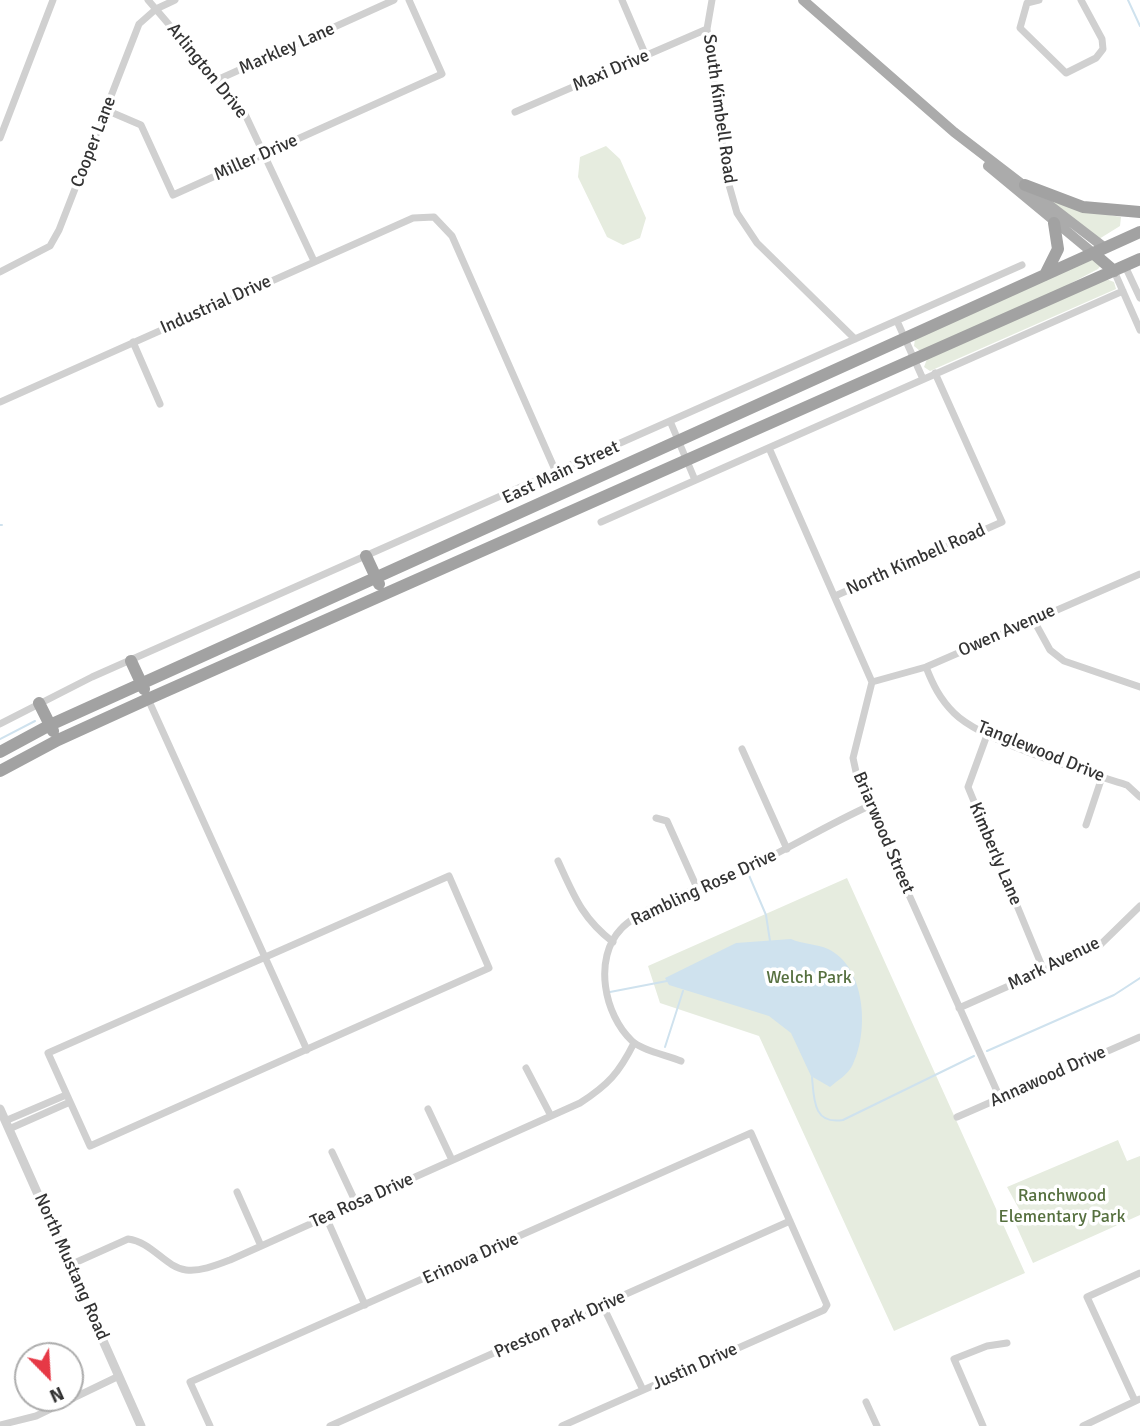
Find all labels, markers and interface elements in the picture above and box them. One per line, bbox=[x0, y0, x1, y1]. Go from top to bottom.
street label: Markley Lane bbox=[236, 18, 338, 80]
street label: Arlington Drive bbox=[162, 19, 252, 123]
street label: South Kimbell Road bbox=[698, 33, 740, 185]
street label: Maxi Drive bbox=[569, 45, 653, 97]
street label: Cooper Lane bbox=[67, 93, 121, 191]
street label: Miller Drive bbox=[211, 130, 301, 186]
street label: Industrial Drive bbox=[157, 271, 275, 339]
street label: East Main Street bbox=[499, 436, 623, 510]
street label: North Kimbell Road bbox=[843, 520, 989, 600]
street label: Owen Avenue bbox=[955, 600, 1059, 662]
street label: Tanglewood Drive bbox=[974, 717, 1108, 787]
street label: Briarwood Street bbox=[848, 769, 918, 897]
street label: Kimberly Lane bbox=[964, 799, 1026, 909]
street label: Rambling Rose Drive bbox=[628, 845, 780, 931]
street label: Mark Avenue bbox=[1005, 932, 1103, 996]
park label: Welch Park bbox=[766, 967, 852, 989]
street label: Annawood Drive bbox=[987, 1042, 1109, 1112]
street label: Tea Rosa Drive bbox=[307, 1169, 417, 1233]
park label: Ranchwood Elementary Park bbox=[999, 1185, 1125, 1228]
street label: North Mustang Road bbox=[29, 1190, 113, 1344]
street label: Erinova Drive bbox=[420, 1228, 522, 1290]
street label: Preston Park Drive bbox=[491, 1286, 629, 1364]
street label: Justin Drive bbox=[649, 1339, 741, 1395]
north arrow bbox=[14, 1342, 84, 1412]
text: N bbox=[46, 1381, 68, 1408]

